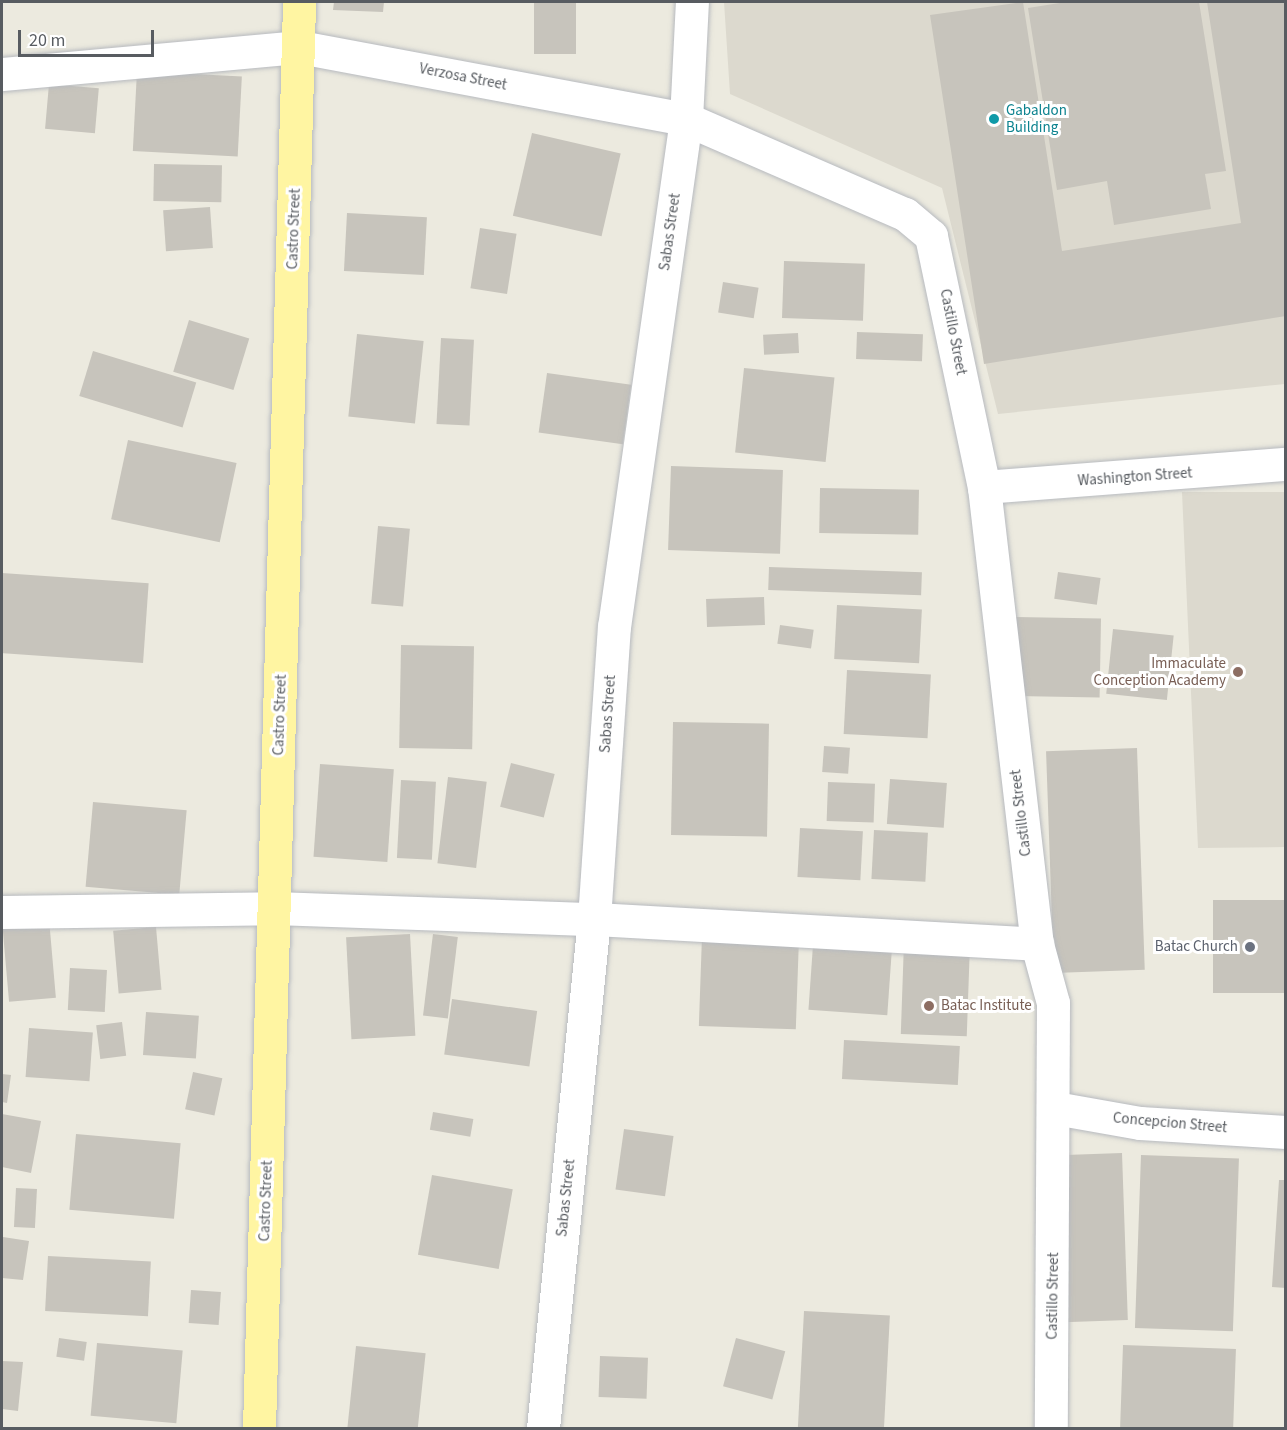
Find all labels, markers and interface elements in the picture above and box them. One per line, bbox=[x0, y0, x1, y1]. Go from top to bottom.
scale bar bbox=[21, 18, 158, 56]
text: 20 m bbox=[29, 28, 65, 53]
street label: Verzosa Street bbox=[418, 60, 508, 94]
place label: Gabaldon Building bbox=[1006, 101, 1067, 136]
marker: Gabaldon Building bbox=[987, 112, 1001, 126]
street label: Castro Street bbox=[284, 188, 304, 270]
street label: Sabas Street bbox=[656, 192, 684, 272]
street label: Castillo Street bbox=[936, 287, 970, 377]
street label: Washington Street bbox=[1077, 464, 1193, 490]
place label: Immaculate Conception Academy bbox=[1093, 654, 1226, 689]
marker: Immaculate Conception Academy bbox=[1231, 665, 1245, 679]
street label: Castro Street bbox=[270, 674, 290, 756]
street label: Sabas Street bbox=[596, 674, 620, 754]
street label: Castillo Street bbox=[1007, 769, 1035, 857]
place label: Batac Church bbox=[1155, 938, 1238, 956]
marker: Batac Church bbox=[1243, 940, 1257, 954]
place label: Batac Institute bbox=[941, 997, 1032, 1015]
marker: Batac Institute bbox=[922, 999, 936, 1013]
street label: Concepcion Street bbox=[1112, 1109, 1228, 1137]
street label: Sabas Street bbox=[553, 1158, 579, 1238]
street label: Castro Street bbox=[256, 1160, 276, 1242]
street label: Castillo Street bbox=[1043, 1252, 1063, 1340]

